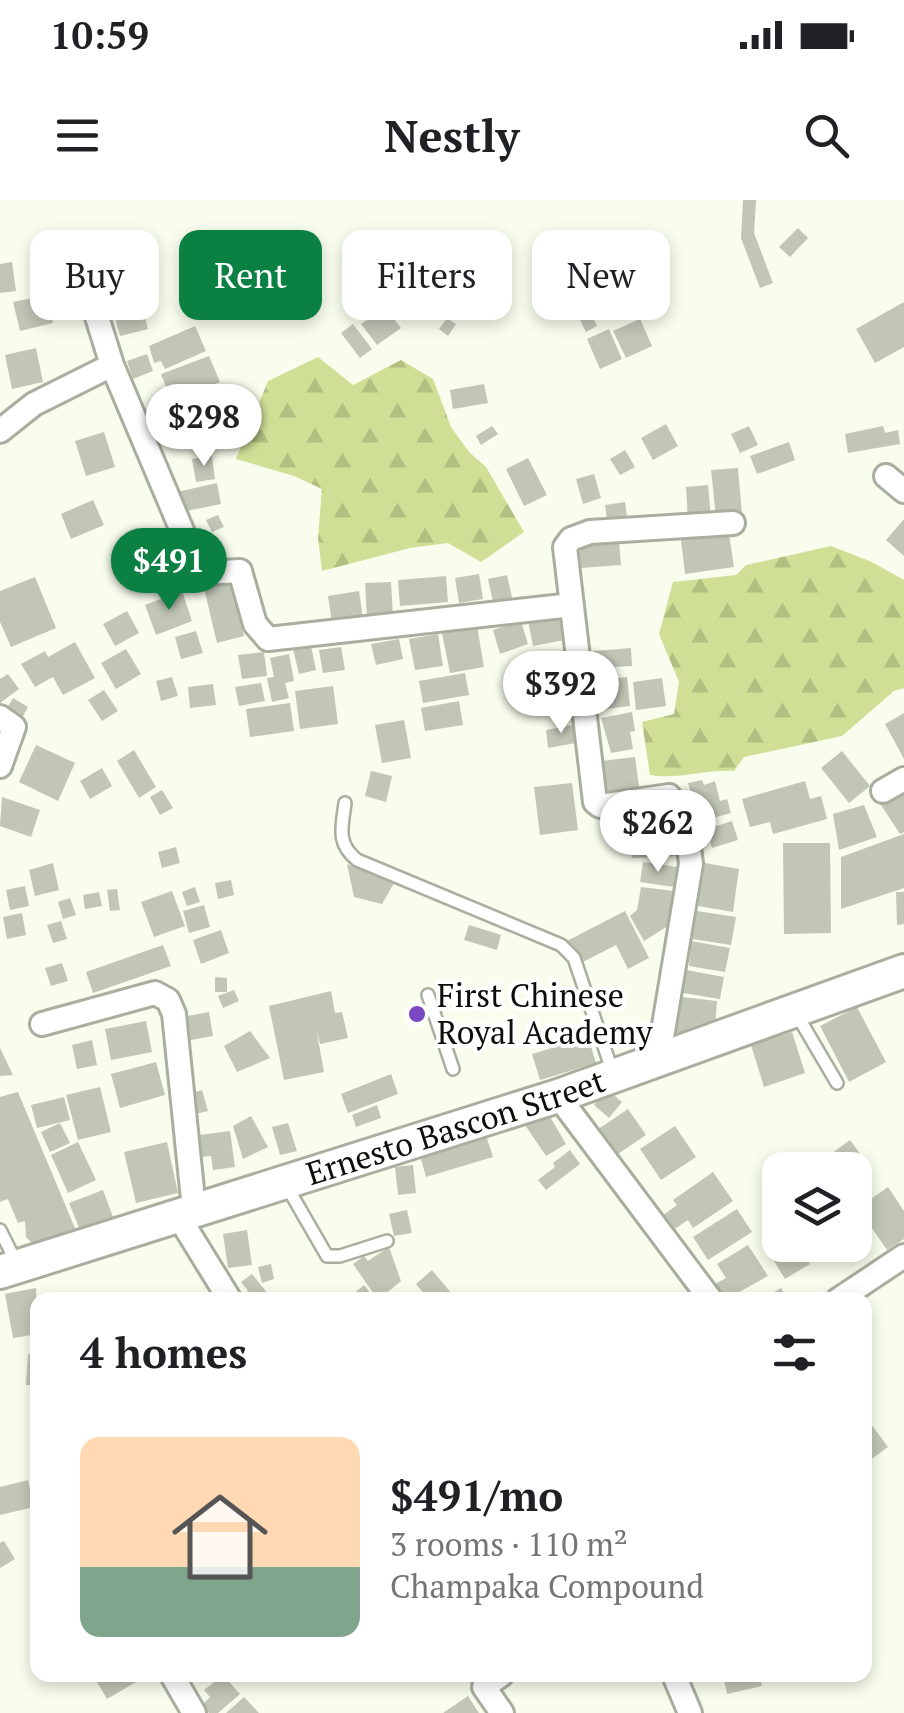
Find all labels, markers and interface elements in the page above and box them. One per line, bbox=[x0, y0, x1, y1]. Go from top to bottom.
text: 10:59 bbox=[50, 10, 149, 60]
text: Nestly bbox=[384, 105, 520, 165]
icon: menu bbox=[50, 108, 105, 163]
icon: search bbox=[799, 108, 854, 163]
chip: Buy bbox=[30, 230, 159, 320]
chip: Rent bbox=[179, 230, 322, 320]
chip: Filters bbox=[342, 230, 512, 320]
chip: New bbox=[532, 230, 670, 320]
pin: $298 bbox=[145, 384, 263, 469]
text: $298 bbox=[168, 395, 240, 437]
pin: $491 bbox=[110, 528, 228, 613]
text: $491 bbox=[133, 539, 205, 581]
pin: $392 bbox=[502, 651, 620, 736]
text: $392 bbox=[525, 662, 597, 704]
pin: $262 bbox=[599, 790, 717, 875]
text: $262 bbox=[622, 801, 694, 843]
place label: First Chinese Royal Academy bbox=[437, 974, 653, 1053]
marker: First Chinese Royal Academy bbox=[406, 1003, 428, 1025]
street label: Ernesto Bascon Street bbox=[301, 1059, 611, 1194]
map controls bbox=[762, 1152, 872, 1262]
button: layers bbox=[762, 1152, 872, 1262]
text: 4 homes bbox=[80, 1324, 247, 1380]
icon: filters bbox=[767, 1325, 822, 1380]
text: $491/mo bbox=[390, 1467, 563, 1523]
icon: home bbox=[160, 1477, 280, 1597]
text: 3 rooms · 110 m² bbox=[390, 1523, 628, 1565]
text: Champaka Compound bbox=[390, 1565, 704, 1607]

